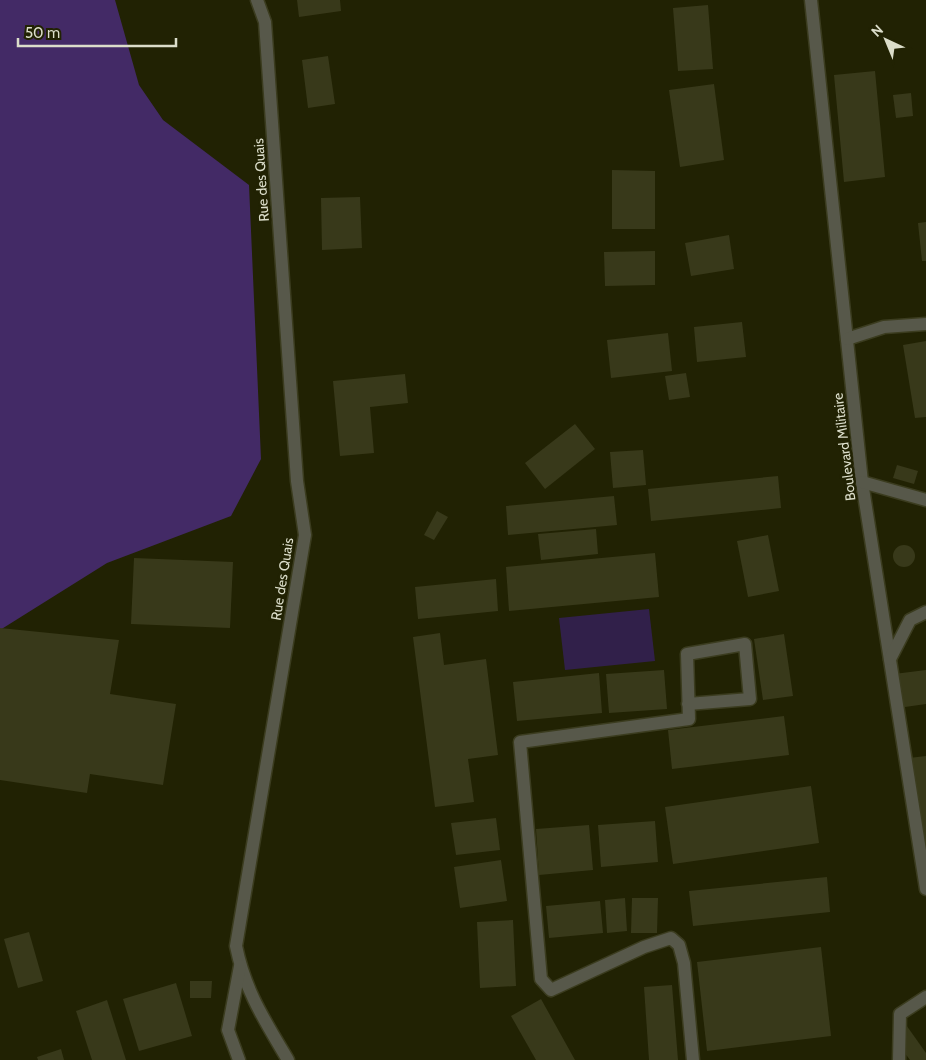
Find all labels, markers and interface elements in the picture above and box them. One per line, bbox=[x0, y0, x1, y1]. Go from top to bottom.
scale bar bbox=[18, 15, 175, 47]
north arrow bbox=[861, 15, 911, 65]
text: N bbox=[867, 21, 887, 41]
text: 50 m bbox=[25, 24, 60, 42]
street label: Rue des Quais bbox=[249, 138, 273, 222]
street label: Boulevard Militaire bbox=[828, 392, 860, 502]
street label: Rue des Quais bbox=[267, 536, 297, 622]

